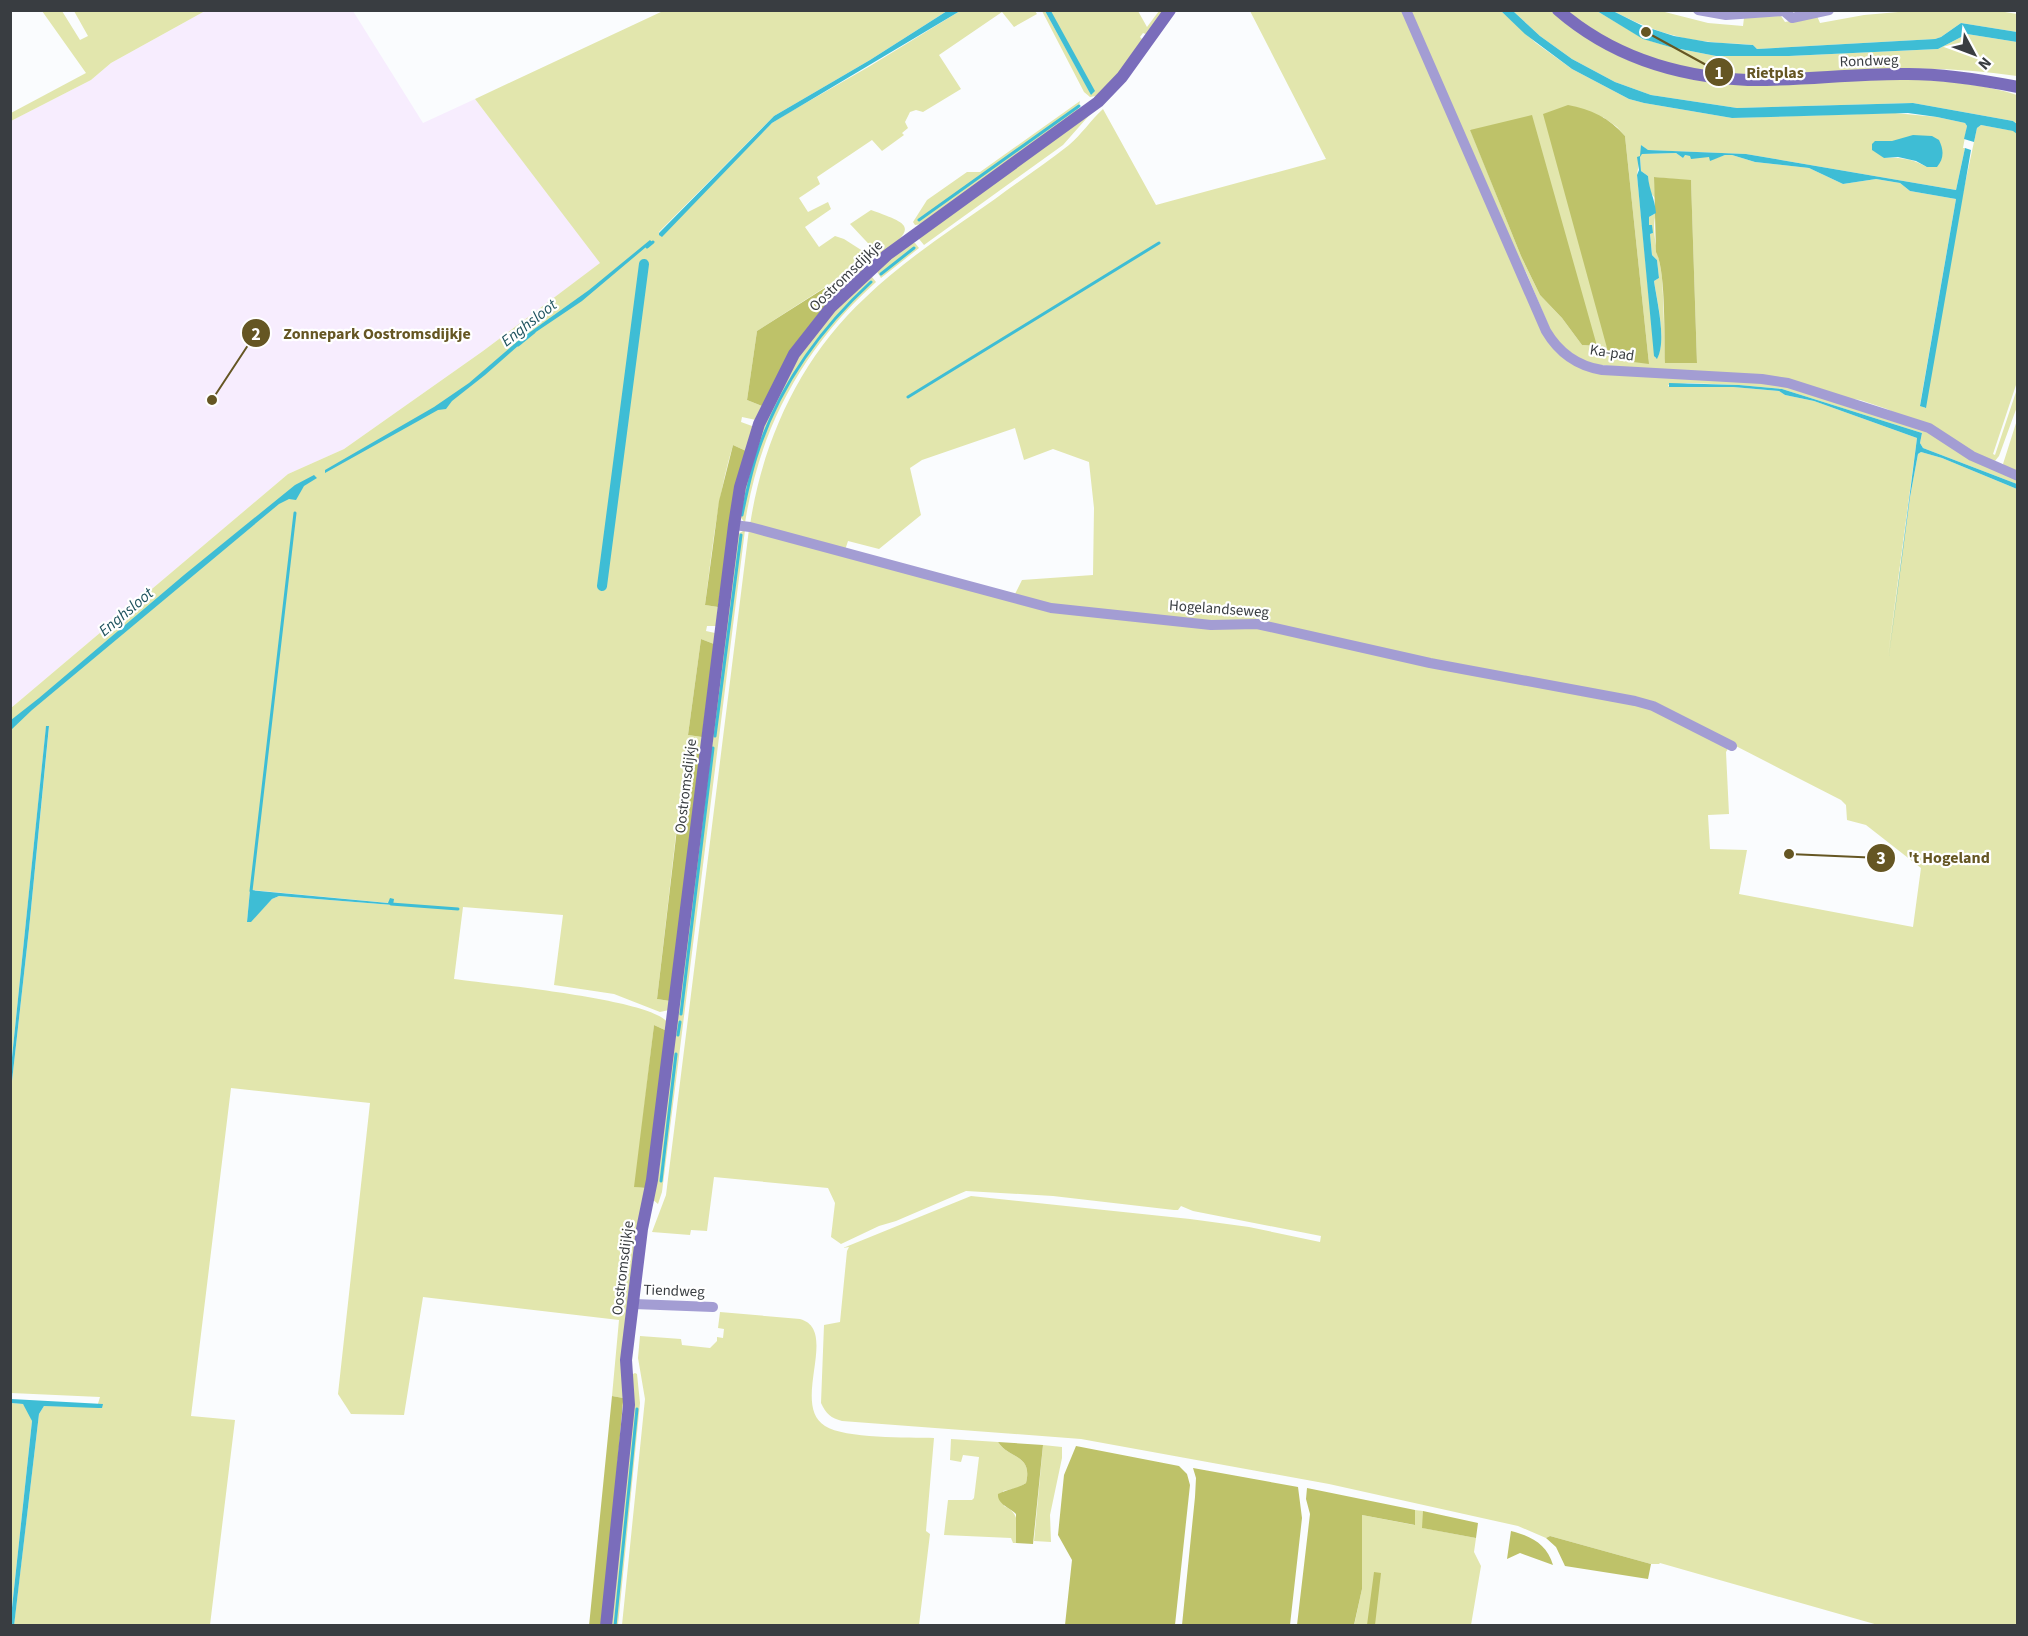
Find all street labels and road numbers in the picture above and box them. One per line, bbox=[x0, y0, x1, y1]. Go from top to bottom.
street label: Rondweg bbox=[1839, 49, 1899, 73]
street label: Oostromsdijkje bbox=[804, 235, 888, 317]
street label: Ka-pad bbox=[1588, 339, 1636, 367]
street label: Hogelandseweg bbox=[1168, 595, 1270, 623]
street label: Oostromsdijkje bbox=[670, 737, 702, 835]
street label: Oostromsdijkje bbox=[607, 1219, 639, 1317]
street label: Tiendweg bbox=[643, 1279, 705, 1303]

